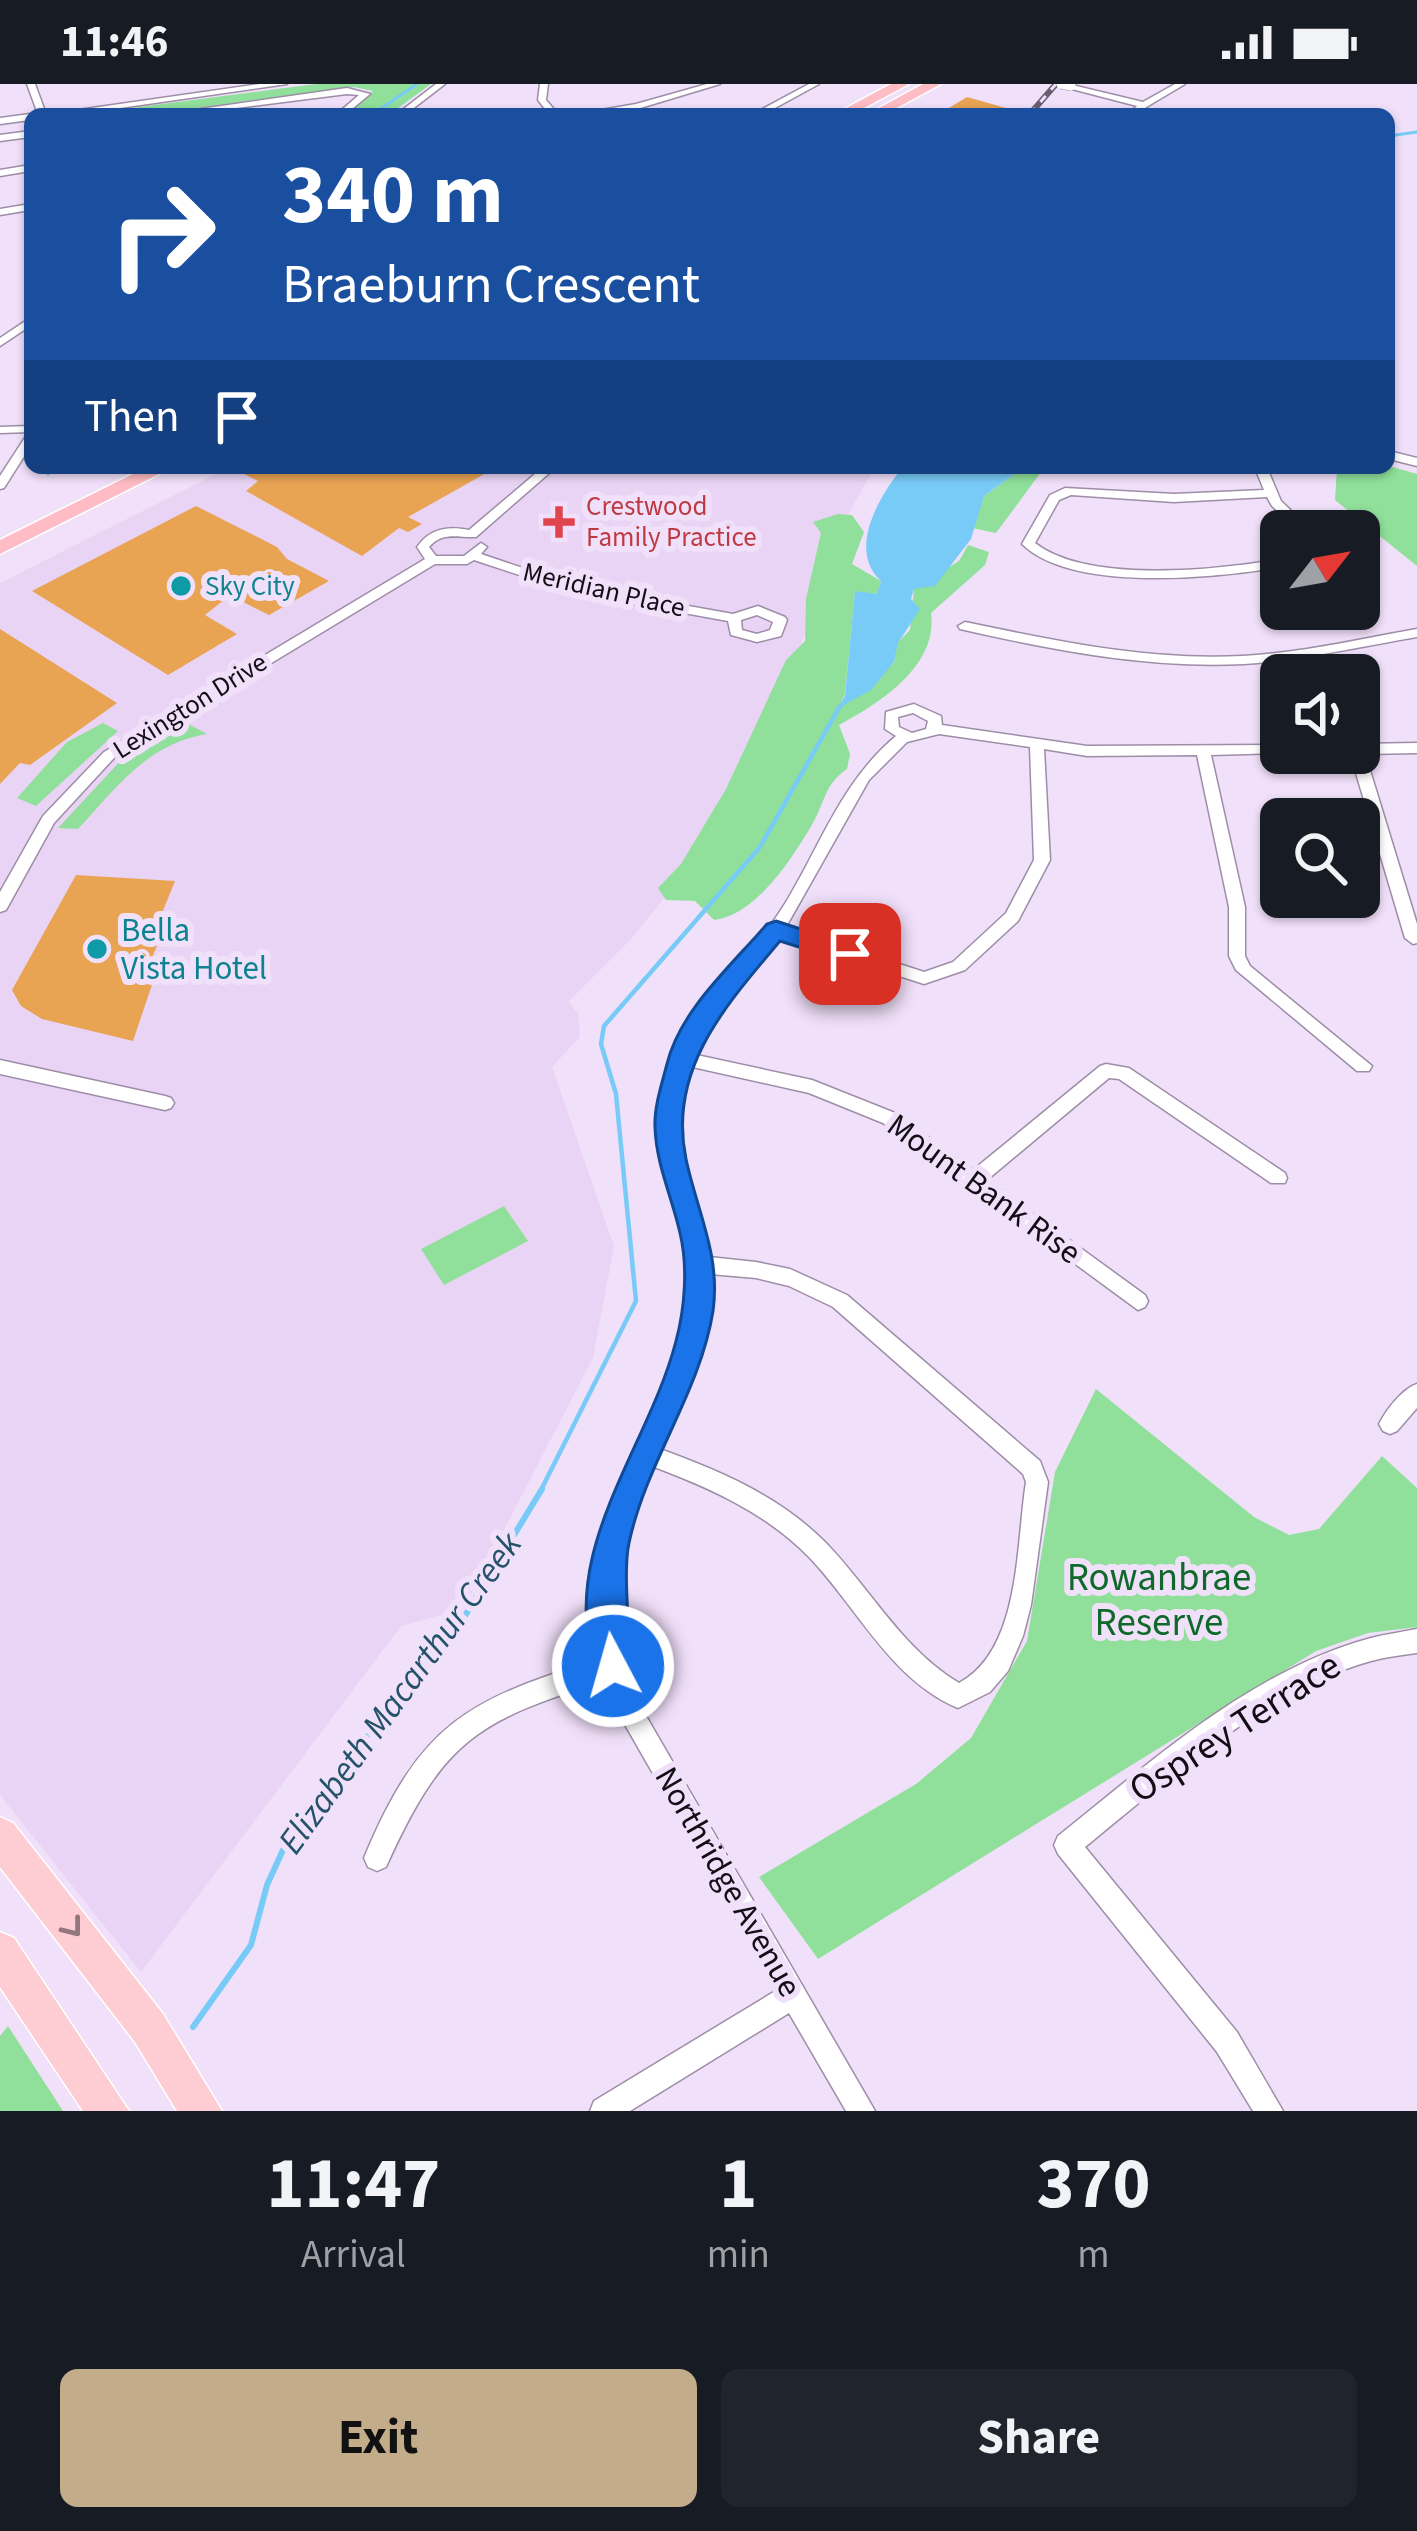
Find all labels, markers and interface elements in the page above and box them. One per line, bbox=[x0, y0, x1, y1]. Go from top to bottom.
text: 11:46 bbox=[60, 10, 169, 74]
text: 340 m bbox=[282, 136, 504, 256]
icon: right bbox=[84, 156, 240, 312]
text: Braeburn Crescent bbox=[282, 247, 700, 324]
icon: arrive bbox=[204, 384, 270, 450]
text: Then bbox=[84, 385, 180, 449]
place label: Crestwood Family Practice bbox=[586, 487, 757, 557]
marker: Crestwood Family Practice bbox=[543, 506, 575, 538]
north arrow bbox=[1260, 510, 1380, 630]
map controls bbox=[1260, 510, 1380, 918]
street label: Meridian Place bbox=[519, 552, 689, 628]
place label: Sky City bbox=[205, 567, 295, 606]
marker: Sky City bbox=[168, 573, 194, 599]
street label: Lexington Drive bbox=[105, 643, 275, 769]
button: sound bbox=[1260, 654, 1380, 774]
button: search bbox=[1260, 798, 1380, 918]
pin bbox=[799, 903, 901, 1005]
place label: Bella Vista Hotel bbox=[121, 907, 267, 992]
icon: arrive bbox=[817, 921, 883, 987]
marker: Bella Vista Hotel bbox=[84, 936, 110, 962]
street label: Mount Bank Rise bbox=[877, 1102, 1091, 1276]
water label: Elizabeth Macarthur Creek bbox=[266, 1521, 535, 1864]
park label: Rowanbrae Reserve bbox=[1067, 1550, 1251, 1651]
position arrow bbox=[550, 1603, 676, 1729]
street label: Osprey Terrace bbox=[1118, 1639, 1352, 1817]
street label: Northridge Avenue bbox=[643, 1758, 813, 2006]
one-way arrow bbox=[59, 1914, 80, 1936]
text: 11:47 bbox=[267, 2133, 440, 2236]
text: 1 bbox=[719, 2133, 757, 2236]
text: 370 bbox=[1036, 2133, 1151, 2236]
text: Arrival bbox=[301, 2227, 406, 2283]
text: min bbox=[707, 2227, 770, 2283]
text: m bbox=[1077, 2227, 1110, 2283]
button: Exit bbox=[60, 2369, 697, 2507]
button: Share bbox=[721, 2369, 1357, 2507]

